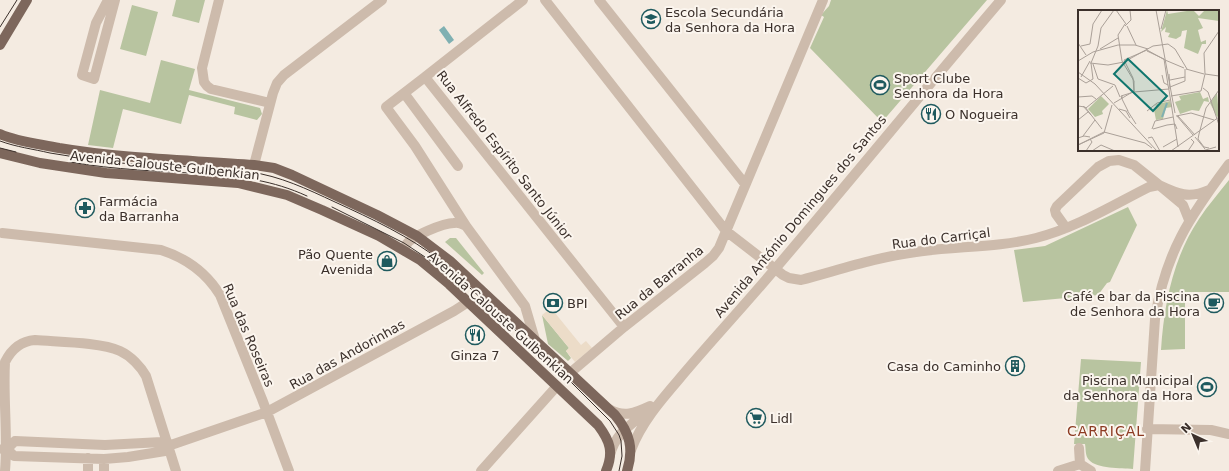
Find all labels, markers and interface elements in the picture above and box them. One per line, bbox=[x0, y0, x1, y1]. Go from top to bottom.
place label: Escola Secundária da Senhora da Hora bbox=[665, 5, 795, 35]
school or university icon: Escola Secundária da Senhora da Hora bbox=[640, 8, 662, 30]
inset map bbox=[1078, 10, 1219, 151]
street label: Rua Alfredo Espírito Santo Júnior bbox=[434, 68, 576, 244]
place label: Sport Clube Senhora da Hora bbox=[894, 71, 1004, 101]
sports icon: Sport Clube Senhora da Hora bbox=[869, 74, 891, 96]
restaurant icon: O Nogueira bbox=[920, 103, 942, 125]
place label: O Nogueira bbox=[945, 107, 1018, 122]
street label: Avenida António Domingues dos Santos bbox=[711, 112, 890, 321]
street label: Avenida Calouste Gulbenkian bbox=[69, 148, 261, 183]
place label: Farmácia da Barranha bbox=[99, 194, 179, 224]
pharmacy icon: Farmácia da Barranha bbox=[74, 197, 96, 219]
street label: Rua do Carriçal bbox=[891, 225, 991, 252]
street label: Rua da Barranha bbox=[612, 242, 706, 322]
place label: Pão Quente Avenida bbox=[298, 247, 373, 277]
street label: Avenida Calouste Gulbenkian bbox=[425, 248, 577, 387]
shop icon: Pão Quente Avenida bbox=[376, 250, 398, 272]
street label: Rua das Roseiras bbox=[220, 281, 277, 389]
place label: Café e bar da Piscina de Senhora da Hora bbox=[1063, 289, 1200, 319]
bank icon: BPI bbox=[542, 292, 564, 314]
cafe icon: Café e bar da Piscina de Senhora da Hora bbox=[1203, 292, 1225, 314]
place label: BPI bbox=[567, 296, 588, 311]
street label: Rua das Andorinhas bbox=[287, 316, 408, 392]
restaurant icon: Ginza 7 bbox=[464, 324, 486, 346]
place label: Ginza 7 bbox=[450, 348, 500, 363]
building icon: Casa do Caminho bbox=[1004, 355, 1026, 377]
place label: Casa do Caminho bbox=[887, 359, 1001, 374]
place label: Piscina Municipal da Senhora da Hora bbox=[1063, 373, 1193, 403]
sports icon: Piscina Municipal da Senhora da Hora bbox=[1196, 376, 1218, 398]
supermarket icon: Lidl bbox=[745, 407, 767, 429]
place label: Lidl bbox=[770, 411, 793, 426]
north arrow bbox=[1173, 415, 1213, 455]
text: N bbox=[1179, 420, 1194, 436]
district label: CARRIÇAL bbox=[1067, 423, 1145, 439]

